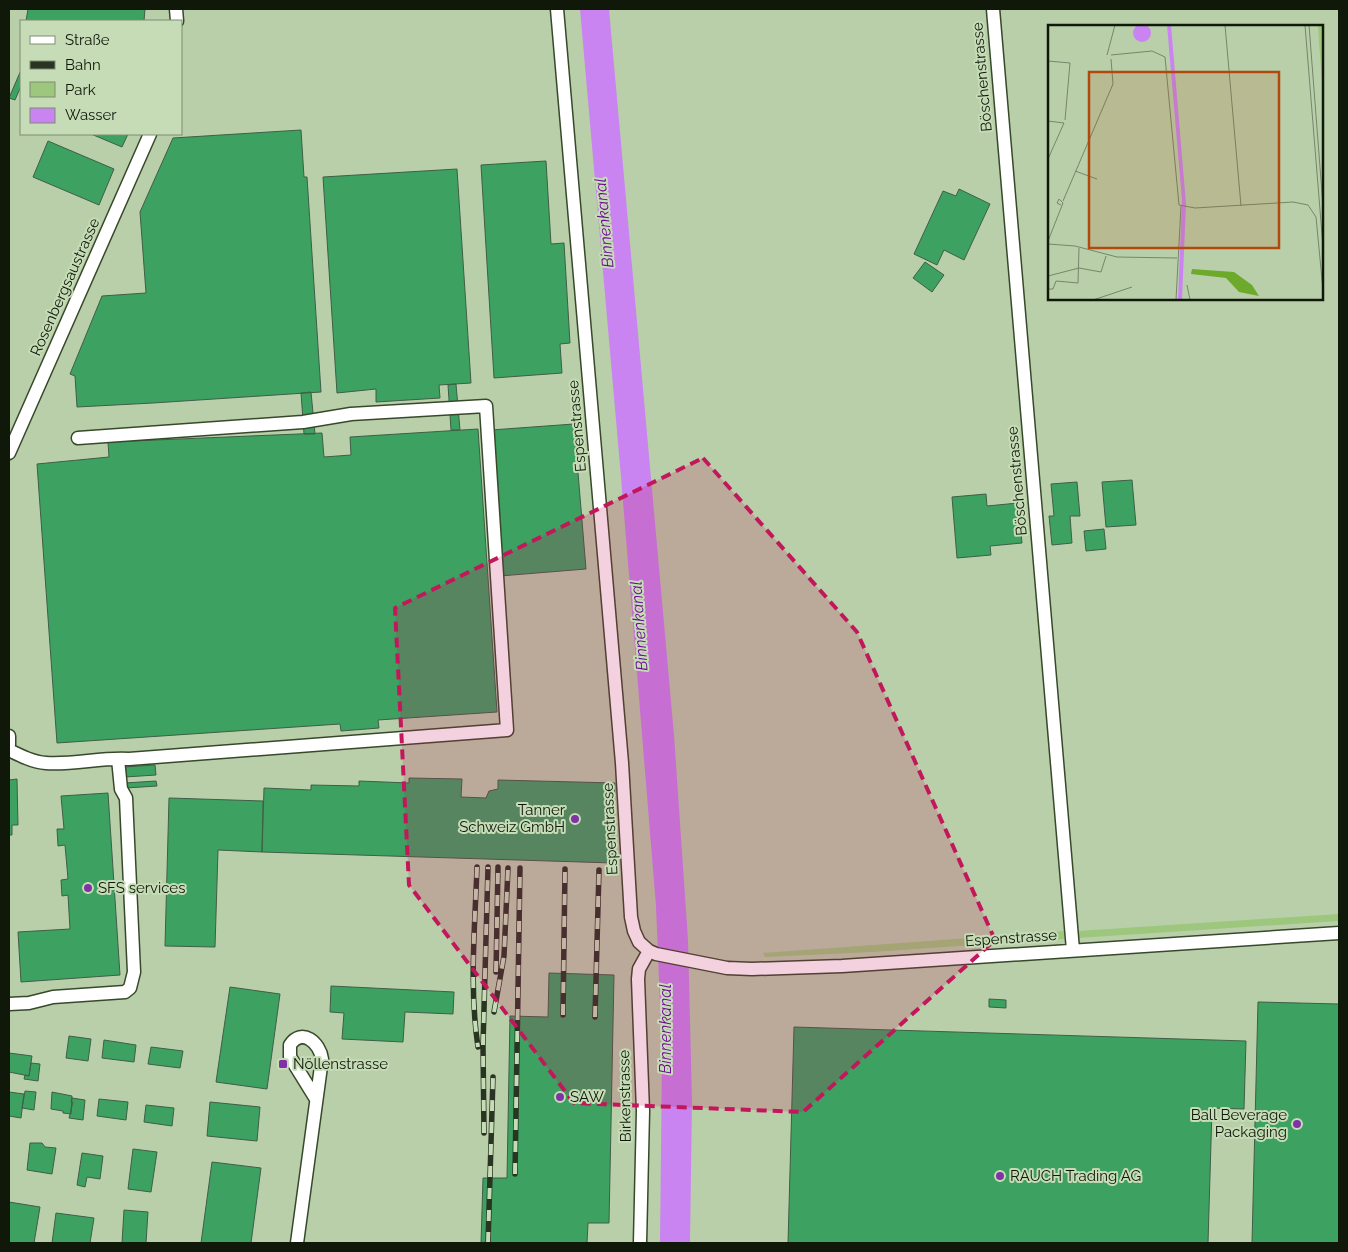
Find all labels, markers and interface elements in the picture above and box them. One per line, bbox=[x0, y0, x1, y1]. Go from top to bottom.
legend bbox=[20, 20, 182, 135]
street label: Böschenstrasse bbox=[968, 21, 996, 132]
inset map bbox=[1048, 25, 1323, 300]
text: Straße bbox=[65, 31, 110, 49]
text: Bahn bbox=[65, 56, 101, 74]
text: Park bbox=[65, 81, 96, 99]
text: Wasser bbox=[65, 106, 117, 124]
water label: Binnenkanal bbox=[591, 177, 617, 269]
street label: Rosenbergsaustrasse bbox=[26, 215, 104, 359]
street label: Espenstrasse bbox=[564, 379, 590, 473]
street label: Böschenstrasse bbox=[1003, 425, 1031, 536]
water label: Binnenkanal bbox=[626, 581, 652, 671]
street label: Espenstrasse bbox=[599, 782, 621, 875]
place label: Tanner Schweiz GmbH bbox=[459, 801, 566, 836]
marker: Tanner Schweiz GmbH bbox=[569, 813, 581, 825]
place label: SFS services bbox=[98, 879, 185, 897]
marker: SFS services bbox=[82, 882, 94, 894]
street label: Espenstrasse bbox=[964, 926, 1058, 950]
water label: Binnenkanal bbox=[656, 984, 675, 1074]
street label: Birkenstrasse bbox=[615, 1049, 635, 1142]
place label: Nöllenstrasse bbox=[293, 1055, 388, 1073]
marker: Nöllenstrasse bbox=[277, 1058, 289, 1070]
place label: SAW bbox=[570, 1088, 604, 1106]
marker: SAW bbox=[554, 1091, 566, 1103]
place label: Ball Beverage Packaging bbox=[1191, 1106, 1287, 1141]
marker: Ball Beverage Packaging bbox=[1291, 1118, 1303, 1130]
place label: RAUCH Trading AG bbox=[1010, 1167, 1141, 1185]
marker: RAUCH Trading AG bbox=[994, 1170, 1006, 1182]

